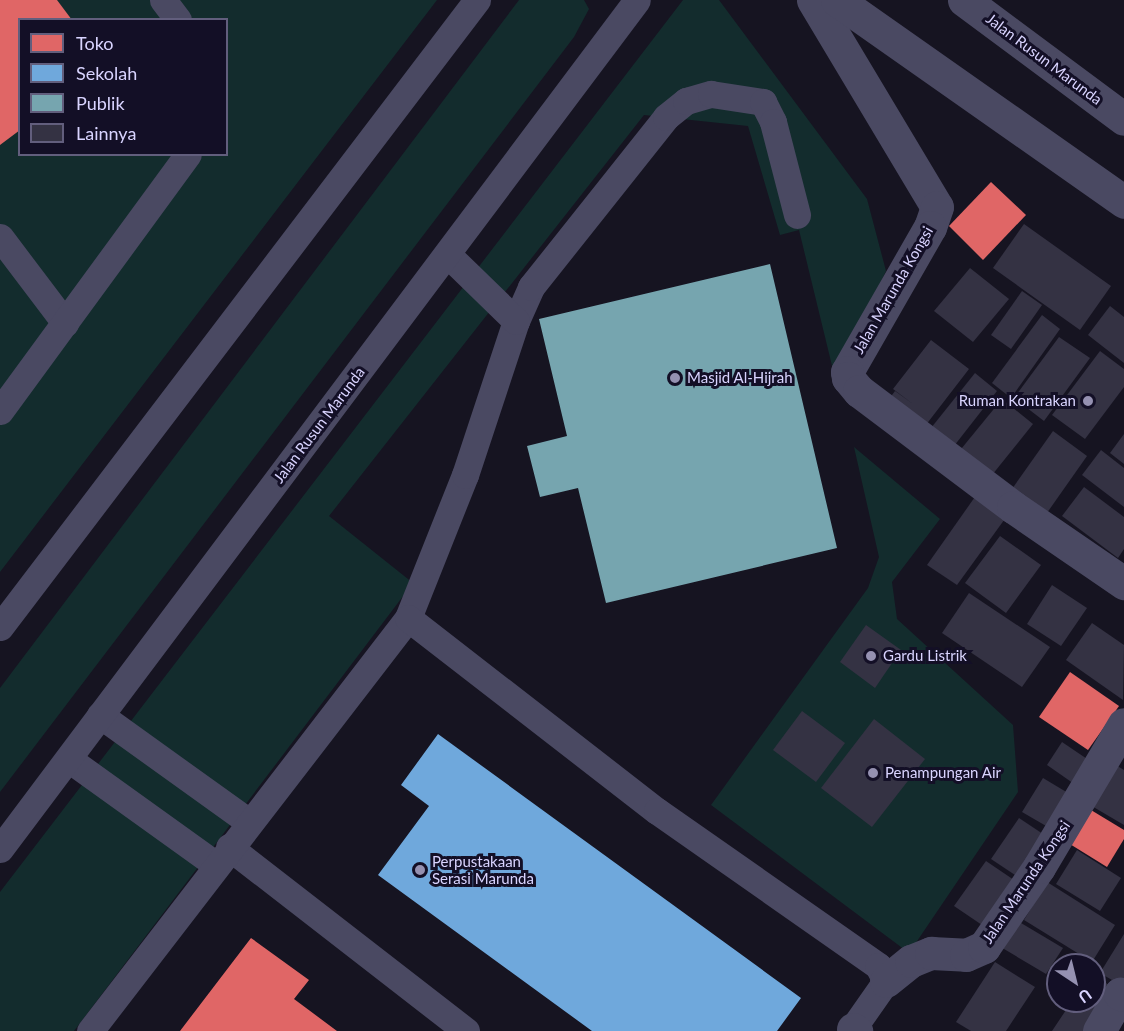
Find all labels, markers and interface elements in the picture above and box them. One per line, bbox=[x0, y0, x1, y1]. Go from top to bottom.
street label: Jalan Rusun Marunda bbox=[983, 10, 1105, 108]
legend bbox=[18, 18, 228, 156]
text: Toko bbox=[76, 32, 113, 54]
text: Sekolah bbox=[76, 62, 137, 84]
text: Publik bbox=[76, 92, 125, 114]
text: Lainnya bbox=[76, 122, 136, 144]
street label: Jalan Marunda Kongsi bbox=[849, 223, 937, 357]
street label: Jalan Rusun Marunda bbox=[270, 364, 368, 486]
place label: Masjid Al-Hijrah bbox=[687, 369, 793, 387]
marker: Masjid Al-Hijrah bbox=[668, 371, 682, 385]
place label: Ruman Kontrakan bbox=[959, 392, 1076, 410]
marker: Ruman Kontrakan bbox=[1081, 394, 1095, 408]
place label: Gardu Listrik bbox=[883, 647, 967, 665]
marker: Gardu Listrik bbox=[864, 649, 878, 663]
place label: Penampungan Air bbox=[885, 764, 1001, 782]
marker: Penampungan Air bbox=[866, 766, 880, 780]
street label: Jalan Marunda Kongsi bbox=[978, 817, 1074, 947]
place label: Perpustakaan Serasi Marunda bbox=[432, 852, 534, 887]
marker: Perpustakaan Serasi Marunda bbox=[413, 863, 427, 877]
north arrow bbox=[1046, 953, 1106, 1013]
text: U bbox=[1075, 985, 1096, 1008]

